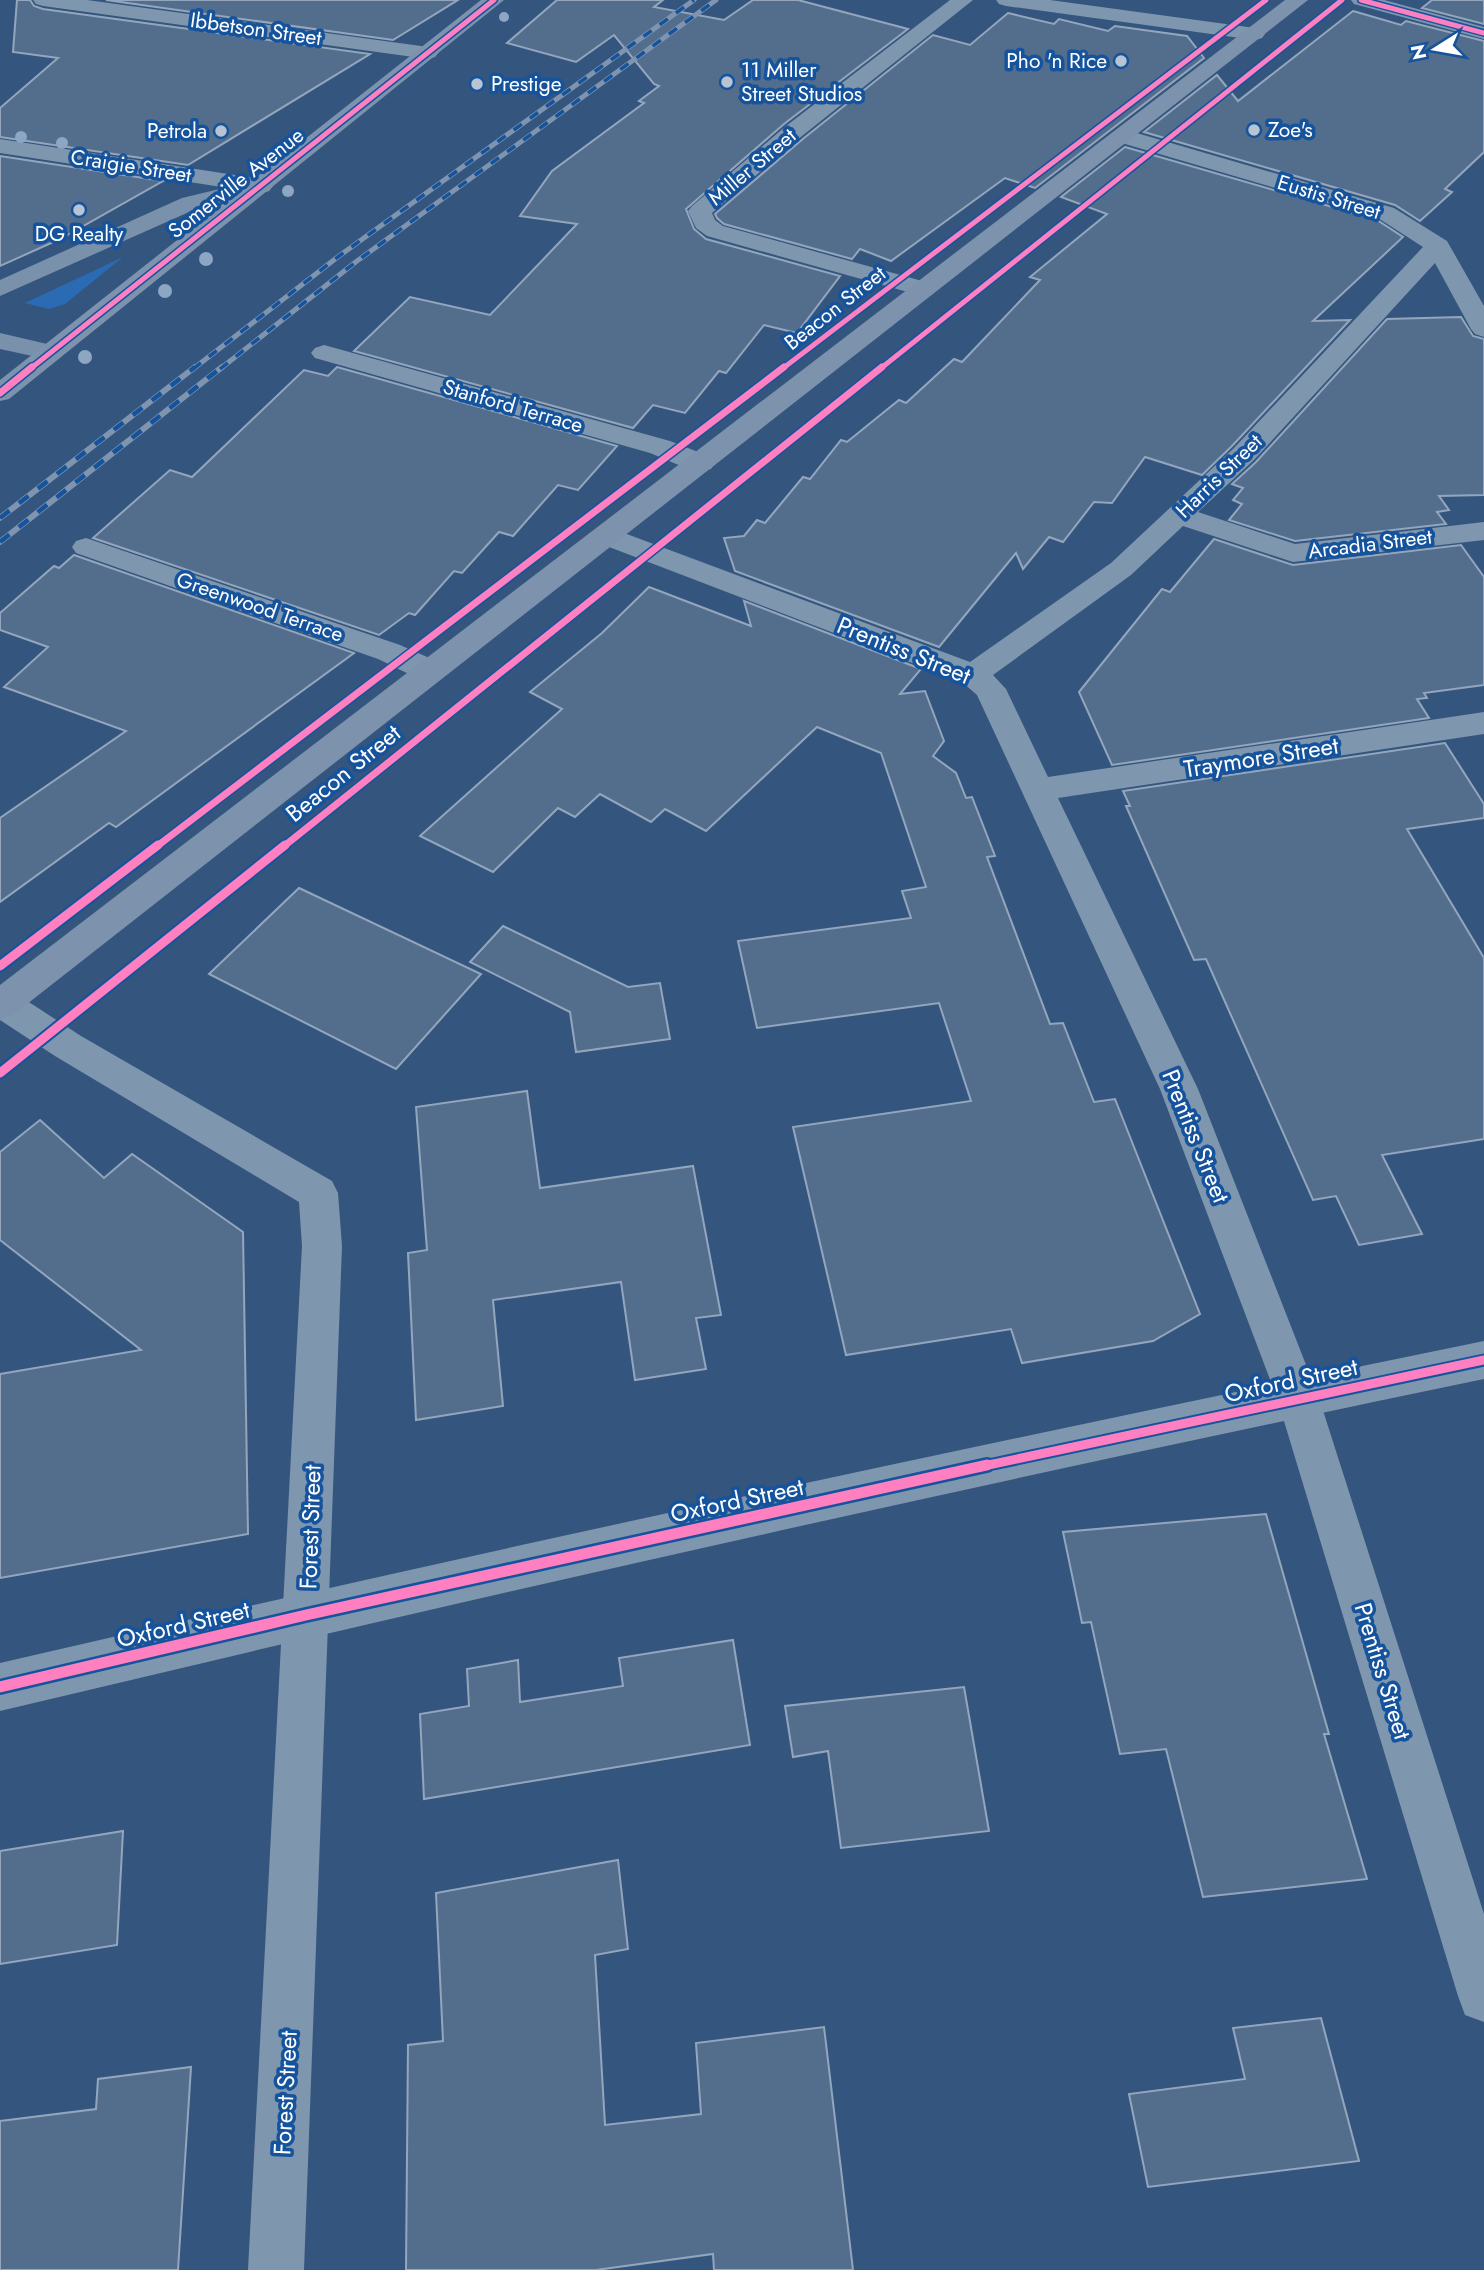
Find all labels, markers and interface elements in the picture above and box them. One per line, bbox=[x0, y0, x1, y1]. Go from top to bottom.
street label: Ibbetson Street bbox=[188, 5, 324, 53]
north arrow bbox=[1400, 14, 1470, 84]
text: N bbox=[1404, 42, 1433, 62]
place label: Pho 'n Rice bbox=[1006, 46, 1107, 76]
marker: Pho 'n Rice bbox=[1113, 53, 1129, 69]
place label: 11 Miller Street Studios bbox=[741, 55, 862, 109]
place label: Prestige bbox=[491, 69, 562, 99]
marker: 11 Miller Street Studios bbox=[719, 74, 735, 90]
marker: Prestige bbox=[469, 76, 485, 92]
place label: Zoe's bbox=[1268, 115, 1313, 145]
place label: Petrola bbox=[147, 116, 207, 146]
street label: Somerville Avenue bbox=[162, 120, 310, 246]
street label: Miller Street bbox=[702, 121, 802, 213]
marker: Zoe's bbox=[1246, 122, 1262, 138]
marker: Petrola bbox=[213, 123, 229, 139]
street label: Craigie Street bbox=[68, 142, 194, 190]
street label: Eustis Street bbox=[1274, 167, 1384, 227]
marker: DG Realty bbox=[71, 202, 87, 218]
place label: DG Realty bbox=[35, 219, 124, 249]
street label: Beacon Street bbox=[778, 259, 892, 357]
street label: Stanford Terrace bbox=[439, 372, 587, 440]
street label: Harris Street bbox=[1169, 427, 1269, 525]
street label: Arcadia Street bbox=[1306, 522, 1434, 566]
street label: Greenwood Terrace bbox=[173, 564, 348, 650]
street label: Prentiss Street bbox=[832, 607, 976, 693]
street label: Beacon Street bbox=[278, 716, 408, 830]
street label: Traymore Street bbox=[1181, 727, 1341, 786]
street label: Prentiss Street bbox=[1153, 1064, 1239, 1208]
street label: Oxford Street bbox=[1221, 1349, 1361, 1411]
street label: Forest Street bbox=[290, 1464, 330, 1590]
street label: Oxford Street bbox=[667, 1469, 807, 1531]
street label: Oxford Street bbox=[113, 1592, 253, 1656]
street label: Prentiss Street bbox=[1346, 1598, 1420, 1744]
street label: Forest Street bbox=[264, 2030, 306, 2156]

